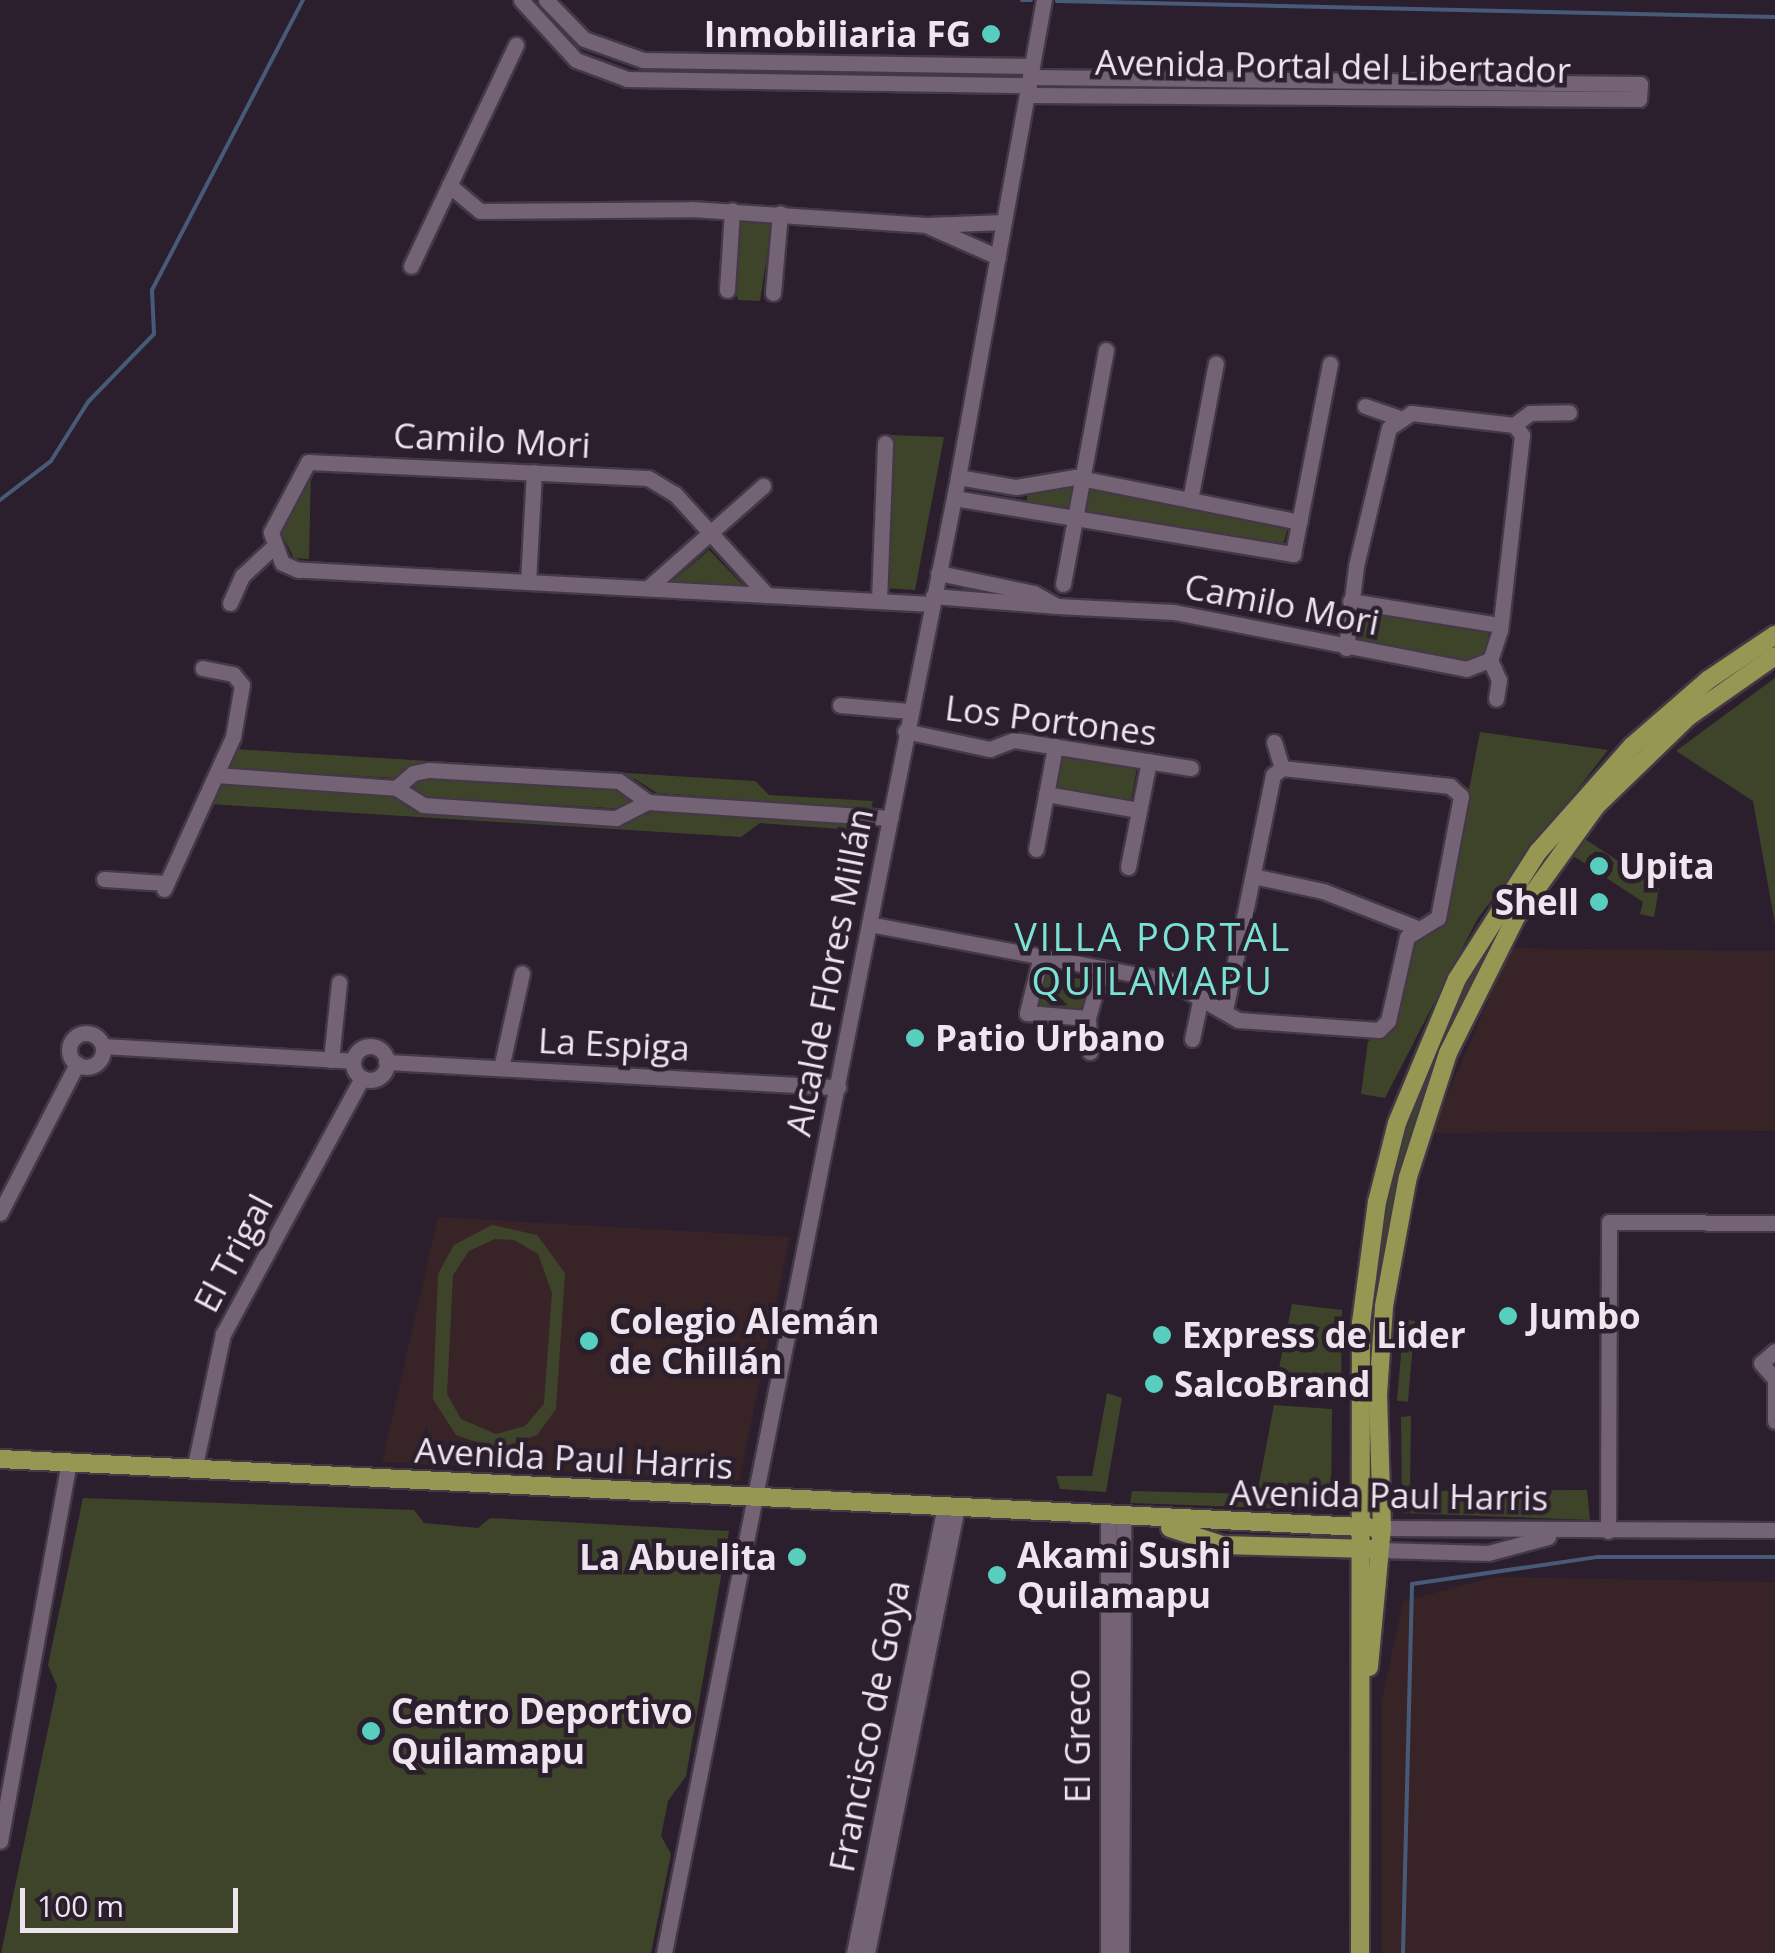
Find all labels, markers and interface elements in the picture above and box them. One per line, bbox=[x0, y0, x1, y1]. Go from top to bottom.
place label: Inmobiliaria FG bbox=[704, 13, 971, 55]
marker: Inmobiliaria FG bbox=[980, 23, 1002, 45]
street label: Avenida Portal del Libertador bbox=[1095, 41, 1571, 91]
street label: Camilo Mori bbox=[392, 414, 592, 466]
street label: Camilo Mori bbox=[1181, 565, 1383, 643]
street label: Los Portones bbox=[943, 686, 1159, 754]
street label: Alcalde Flores Millán bbox=[777, 805, 881, 1139]
place label: Upita bbox=[1619, 845, 1715, 887]
marker: Upita bbox=[1588, 855, 1610, 877]
place label: Shell bbox=[1495, 881, 1579, 923]
marker: Shell bbox=[1588, 891, 1610, 913]
district label: VILLA PORTAL QUILAMAPU bbox=[1014, 914, 1292, 1004]
place label: Patio Urbano bbox=[935, 1017, 1165, 1059]
street label: La Espiga bbox=[537, 1019, 691, 1069]
marker: Patio Urbano bbox=[904, 1027, 926, 1049]
street label: El Trigal bbox=[185, 1187, 281, 1319]
place label: Jumbo bbox=[1528, 1295, 1641, 1337]
place label: Colegio Alemán de Chillán bbox=[609, 1300, 880, 1382]
marker: Jumbo bbox=[1497, 1305, 1519, 1327]
place label: Express de Lider bbox=[1182, 1314, 1466, 1356]
marker: Express de Lider bbox=[1151, 1324, 1173, 1346]
marker: Colegio Alemán de Chillán bbox=[578, 1330, 600, 1352]
place label: SalcoBrand bbox=[1174, 1363, 1370, 1405]
marker: SalcoBrand bbox=[1143, 1373, 1165, 1395]
street label: Avenida Paul Harris bbox=[414, 1429, 734, 1487]
street label: Avenida Paul Harris bbox=[1229, 1471, 1549, 1519]
place label: Akami Sushi Quilamapu bbox=[1017, 1534, 1231, 1616]
place label: La Abuelita bbox=[579, 1536, 777, 1578]
marker: La Abuelita bbox=[786, 1546, 808, 1568]
marker: Akami Sushi Quilamapu bbox=[986, 1564, 1008, 1586]
street label: Francisco de Goya bbox=[820, 1577, 918, 1875]
street label: El Greco bbox=[1056, 1669, 1098, 1803]
place label: Centro Deportivo Quilamapu bbox=[391, 1690, 693, 1772]
marker: Centro Deportivo Quilamapu bbox=[360, 1720, 382, 1742]
scale bar bbox=[25, 1868, 242, 1930]
text: 100 m bbox=[37, 1885, 124, 1926]

